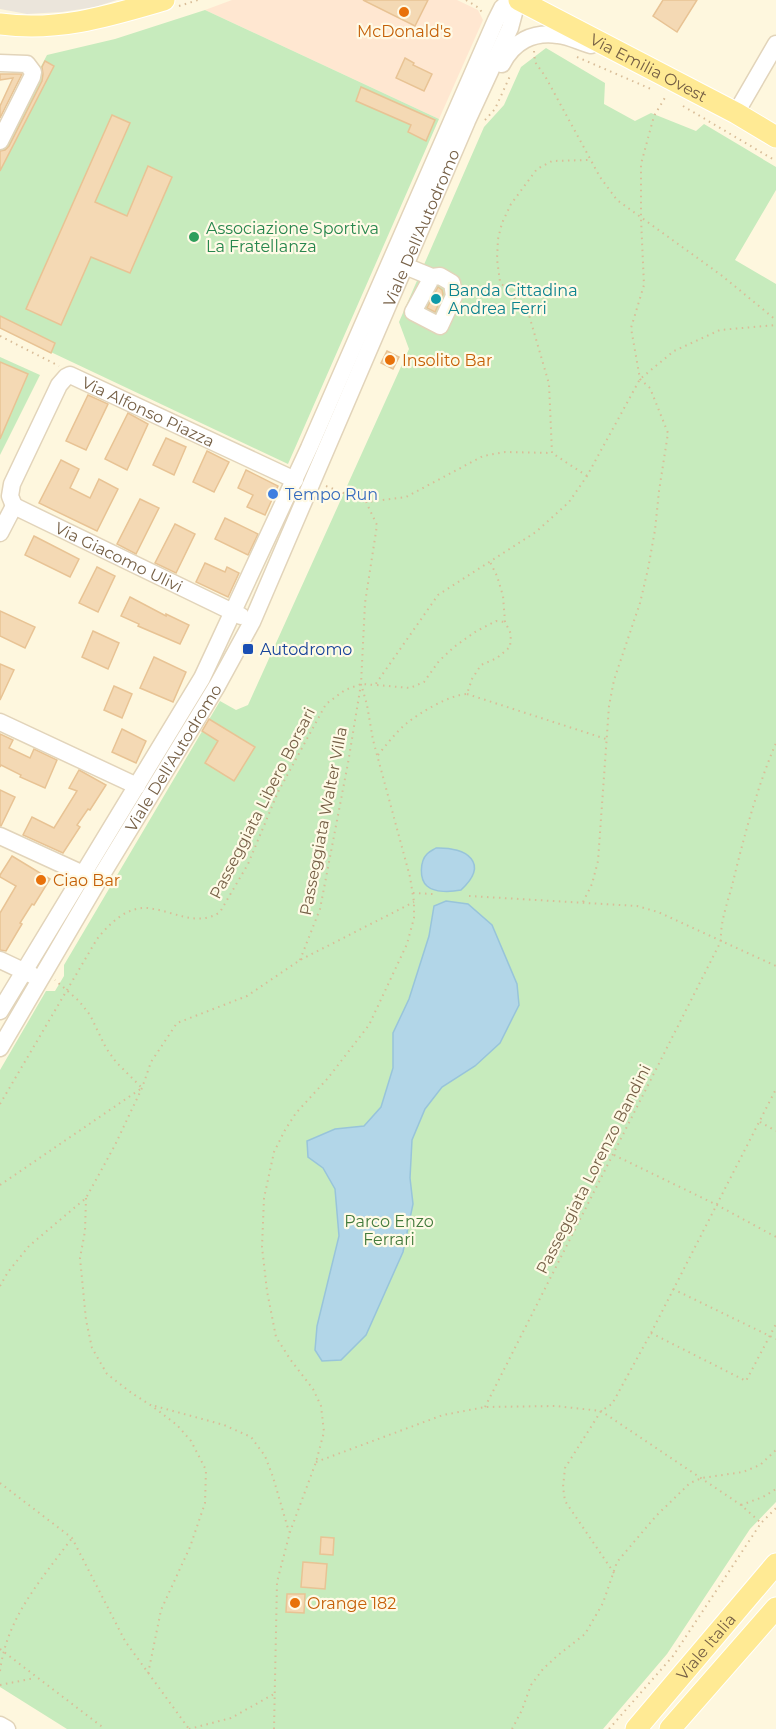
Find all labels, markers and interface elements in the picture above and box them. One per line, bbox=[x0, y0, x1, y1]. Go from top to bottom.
marker: McDonald's bbox=[397, 5, 411, 19]
place label: McDonald's bbox=[357, 22, 451, 41]
street label: Via Emilia Ovest bbox=[587, 30, 710, 106]
street label: Viale Dell'Autodromo bbox=[380, 146, 464, 310]
place label: Associazione Sportiva La Fratellanza bbox=[206, 219, 379, 256]
marker: Associazione Sportiva La Fratellanza bbox=[187, 230, 201, 244]
place label: Banda Cittadina Andrea Ferri bbox=[448, 281, 578, 318]
marker: Banda Cittadina Andrea Ferri bbox=[429, 292, 443, 306]
place label: Insolito Bar bbox=[402, 351, 492, 370]
marker: Insolito Bar bbox=[383, 353, 397, 367]
street label: Via Alfonso Piazza bbox=[79, 373, 217, 451]
place label: Tempo Run bbox=[285, 485, 378, 504]
marker: Tempo Run bbox=[266, 487, 280, 501]
street label: Via Giacomo Ulivi bbox=[52, 518, 186, 596]
place label: Autodromo bbox=[260, 640, 352, 659]
marker: Autodromo bbox=[241, 642, 255, 656]
street label: Viale Dell'Autodromo bbox=[121, 681, 226, 835]
street label: Passeggiata Libero Borsari bbox=[206, 704, 319, 902]
street label: Passeggiata Walter Villa bbox=[296, 725, 351, 917]
place label: Ciao Bar bbox=[53, 871, 120, 890]
marker: Ciao Bar bbox=[34, 873, 48, 887]
street label: Passeggiata Lorenzo Bandini bbox=[532, 1061, 655, 1277]
park label: Parco Enzo Ferrari bbox=[344, 1212, 434, 1249]
place label: Orange 182 bbox=[307, 1594, 396, 1613]
marker: Orange 182 bbox=[288, 1596, 302, 1610]
street label: Viale Italia bbox=[673, 1610, 740, 1684]

